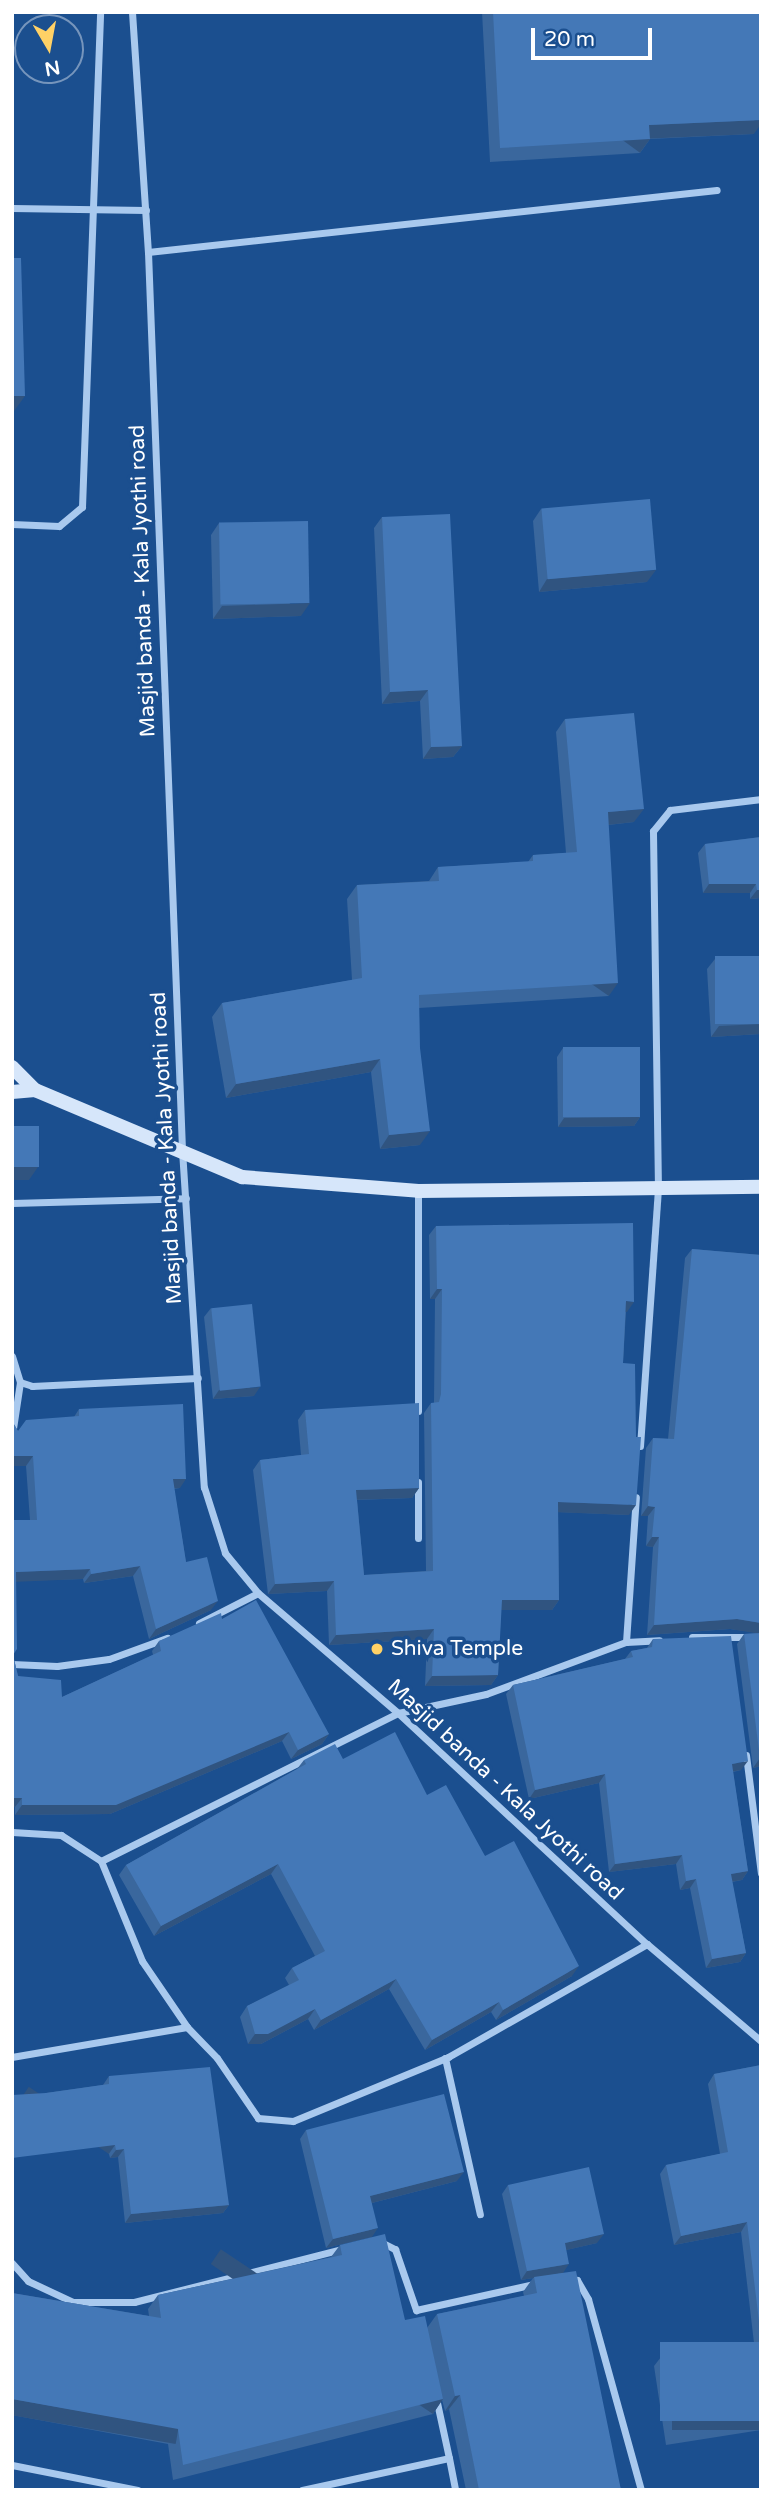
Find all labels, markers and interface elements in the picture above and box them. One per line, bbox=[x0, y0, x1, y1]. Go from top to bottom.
north arrow bbox=[14, 14, 84, 84]
scale bar bbox=[535, 14, 656, 58]
text: 20 m bbox=[544, 27, 595, 52]
text: N bbox=[43, 56, 62, 80]
street label: Masjid banda - Kala Jyothi road bbox=[125, 424, 161, 738]
street label: Masjid banda - Kala Jyothi road bbox=[146, 991, 188, 1305]
place label: Shiva Temple bbox=[391, 1636, 523, 1662]
marker: Shiva Temple bbox=[369, 1641, 385, 1657]
street label: Masjid banda - Kala Jyothi road bbox=[382, 1674, 628, 1906]

